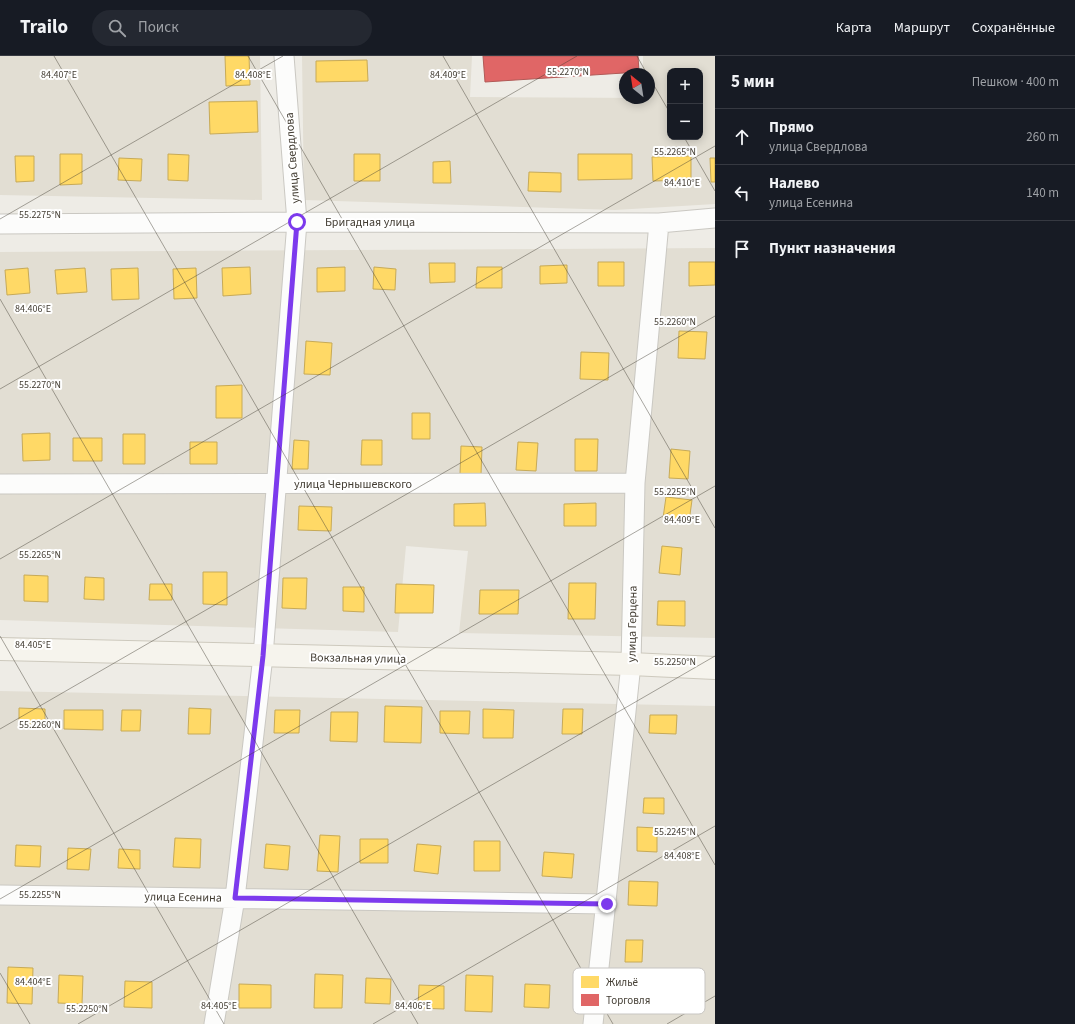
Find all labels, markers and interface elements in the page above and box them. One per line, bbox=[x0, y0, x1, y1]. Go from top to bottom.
search box bbox=[92, 10, 372, 46]
text: Trailo bbox=[20, 14, 68, 41]
icon: search bbox=[106, 17, 128, 39]
text: Поиск bbox=[138, 17, 179, 38]
text: Карта bbox=[836, 18, 872, 38]
text: Маршрут bbox=[894, 18, 950, 38]
text: Сохранённые bbox=[972, 18, 1055, 38]
text: 55.2270°N bbox=[547, 65, 589, 79]
text: 84.407°E bbox=[41, 68, 77, 82]
text: 84.408°E bbox=[235, 68, 271, 82]
text: 84.409°E bbox=[430, 68, 466, 82]
north arrow bbox=[619, 68, 655, 104]
map controls bbox=[667, 68, 703, 140]
button: + bbox=[667, 68, 703, 104]
text: 5 мин bbox=[731, 70, 774, 94]
text: Пешком · 400 m bbox=[972, 73, 1059, 91]
button: − bbox=[667, 104, 703, 140]
street label: улица Свердлова bbox=[281, 112, 304, 204]
text: Прямо bbox=[769, 117, 814, 138]
icon: ahead bbox=[731, 126, 753, 148]
text: 260 m bbox=[1026, 128, 1059, 146]
text: улица Свердлова bbox=[769, 138, 868, 156]
text: 55.2265°N bbox=[654, 145, 696, 159]
text: Налево bbox=[769, 173, 820, 194]
text: 84.410°E bbox=[664, 176, 700, 190]
icon: left bbox=[731, 182, 753, 204]
text: 140 m bbox=[1026, 184, 1059, 202]
text: улица Есенина bbox=[769, 194, 853, 212]
text: 55.2275°N bbox=[19, 208, 61, 222]
route start bbox=[288, 213, 306, 231]
street label: Бригадная улица bbox=[325, 214, 415, 231]
icon: arrive bbox=[731, 238, 753, 260]
text: Пункт назначения bbox=[769, 238, 896, 259]
text: 84.406°E bbox=[15, 302, 51, 316]
text: 55.2260°N bbox=[654, 315, 696, 329]
text: 55.2270°N bbox=[19, 378, 61, 392]
street label: улица Чернышевского bbox=[294, 476, 412, 493]
text: 55.2255°N bbox=[654, 485, 696, 499]
text: 84.409°E bbox=[664, 513, 700, 527]
text: 55.2265°N bbox=[19, 548, 61, 562]
street label: улица Герцена bbox=[623, 586, 642, 662]
text: 84.405°E bbox=[15, 638, 51, 652]
street label: Вокзальная улица bbox=[310, 649, 406, 668]
text: 55.2250°N bbox=[654, 655, 696, 669]
text: 55.2260°N bbox=[19, 718, 61, 732]
text: 55.2245°N bbox=[654, 825, 696, 839]
text: 84.408°E bbox=[664, 849, 700, 863]
text: 55.2255°N bbox=[19, 888, 61, 902]
street label: улица Есенина bbox=[144, 888, 222, 907]
route end bbox=[598, 895, 616, 913]
legend bbox=[573, 968, 705, 1014]
text: 84.404°E bbox=[15, 975, 51, 989]
text: Жильё bbox=[606, 975, 639, 990]
text: Торговля bbox=[606, 993, 650, 1008]
text: 84.405°E bbox=[201, 999, 237, 1013]
text: 84.406°E bbox=[395, 999, 431, 1013]
text: 55.2250°N bbox=[66, 1002, 108, 1016]

